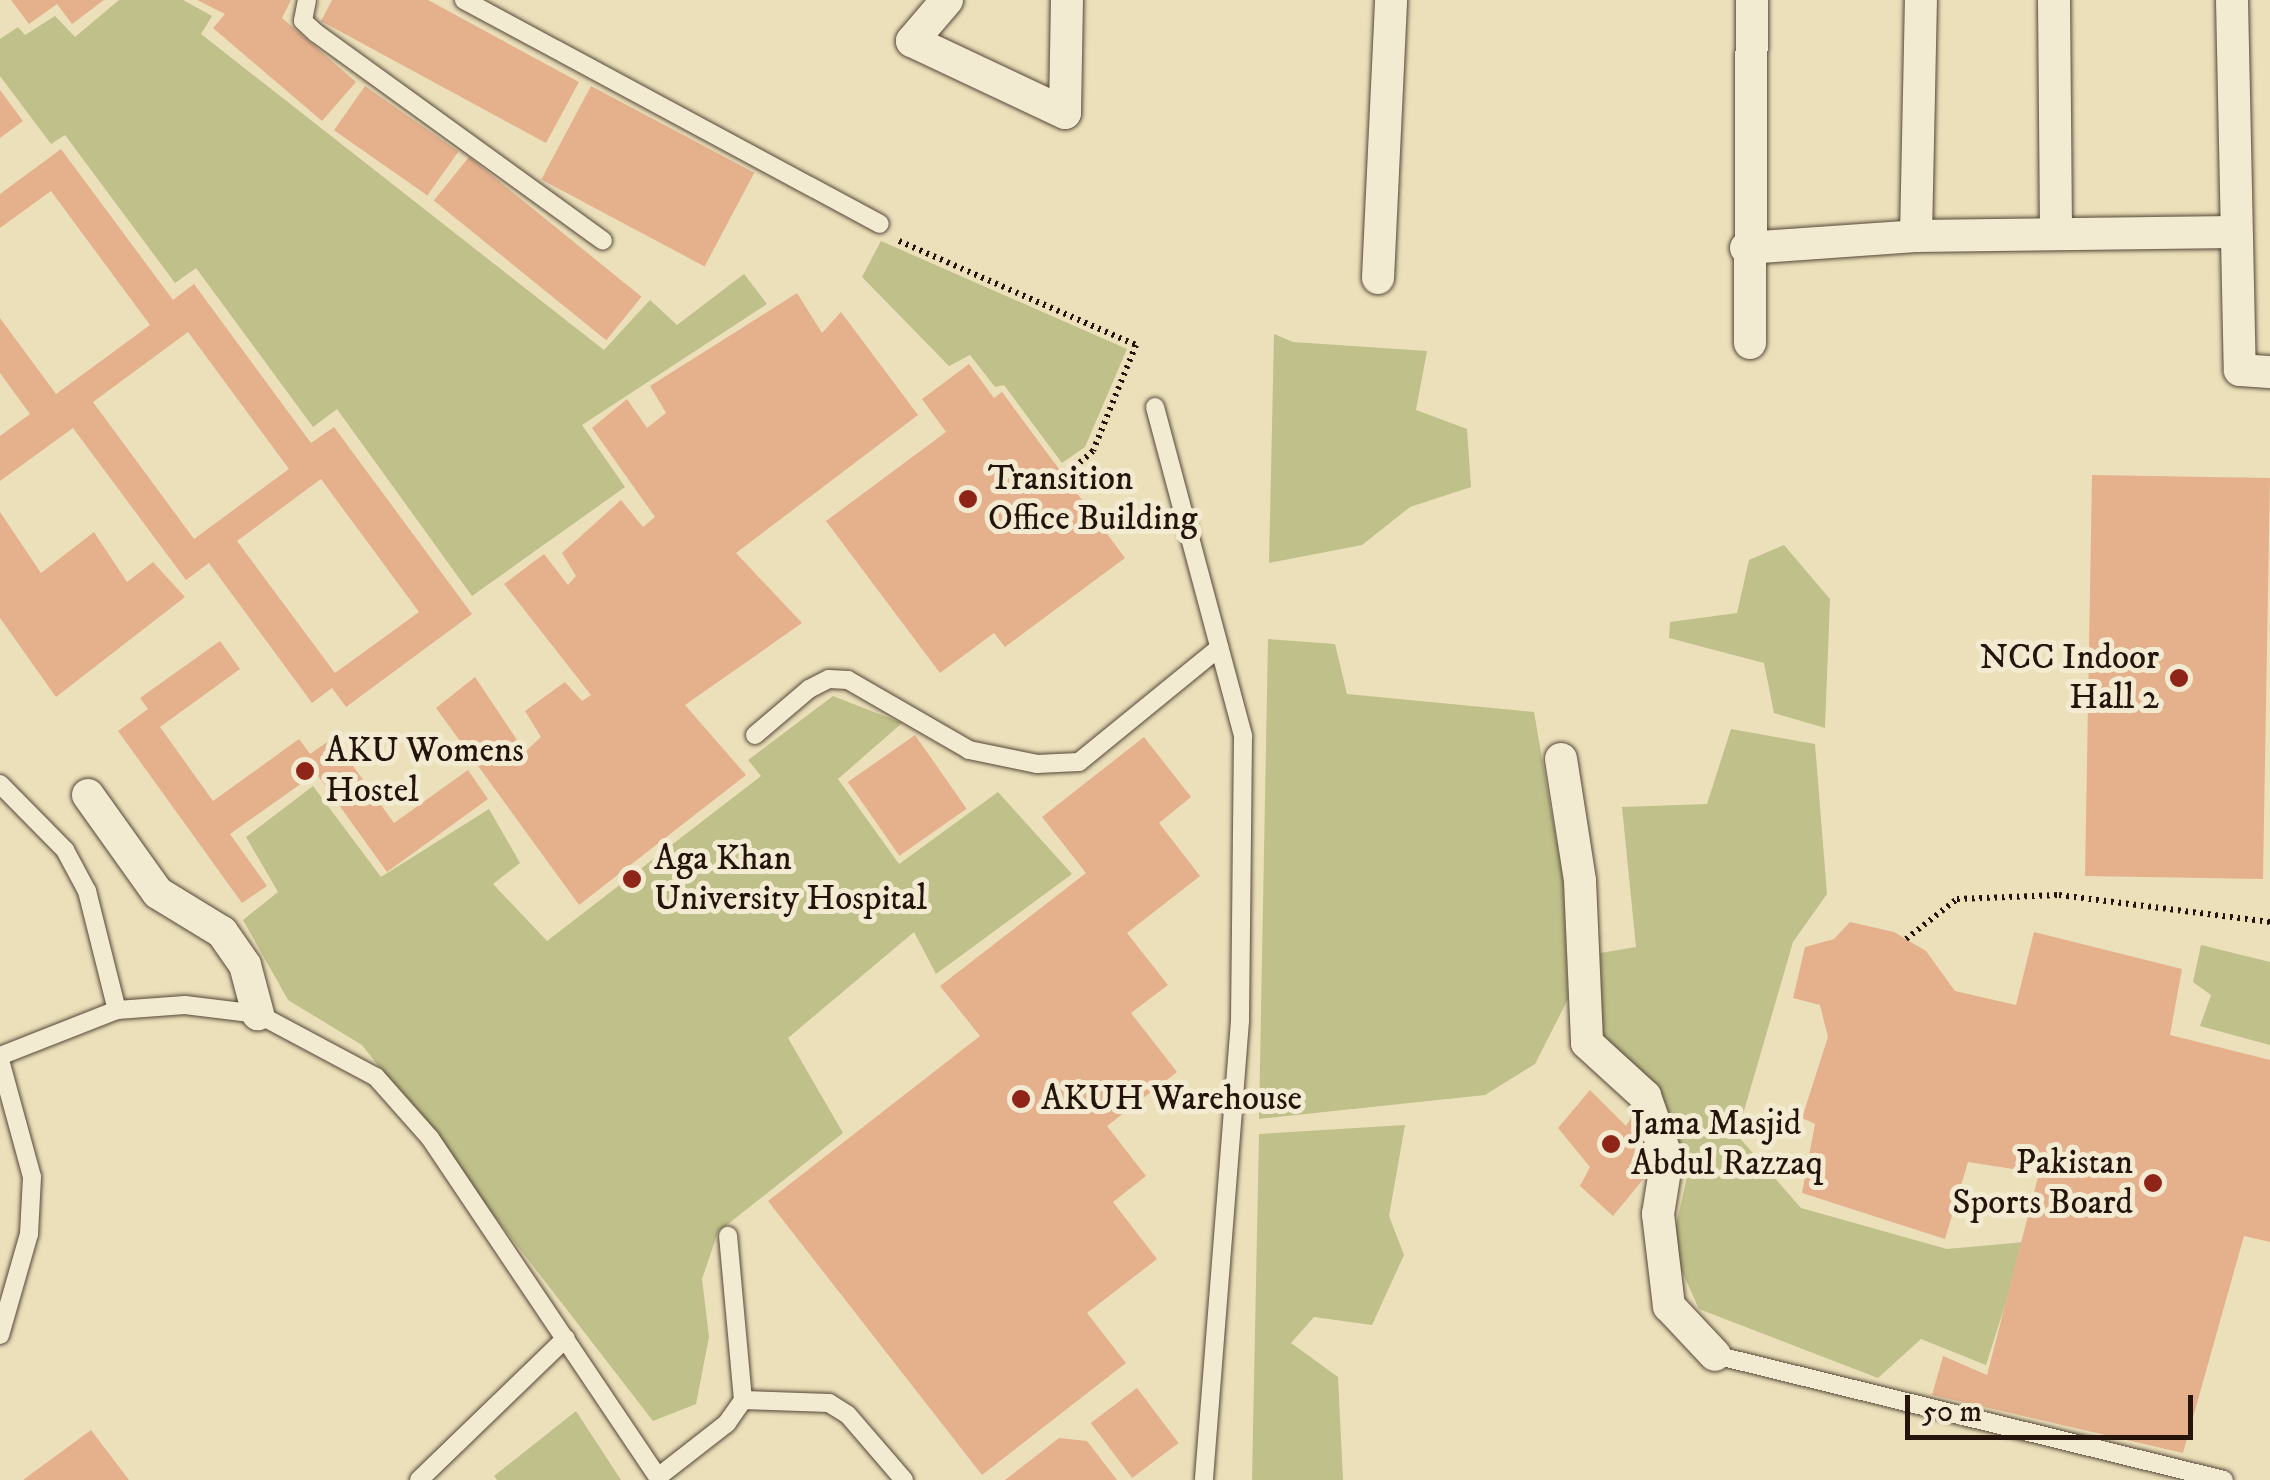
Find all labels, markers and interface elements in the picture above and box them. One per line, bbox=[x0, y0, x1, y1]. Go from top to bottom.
place label: Transition Office Building bbox=[988, 458, 1198, 540]
marker: Transition Office Building bbox=[957, 488, 979, 510]
place label: NCC Indoor Hall 2 bbox=[1980, 637, 2159, 719]
marker: NCC Indoor Hall 2 bbox=[2168, 667, 2190, 689]
place label: AKU Womens Hostel bbox=[325, 730, 524, 812]
marker: AKU Womens Hostel bbox=[294, 760, 316, 782]
place label: Aga Khan University Hospital bbox=[654, 838, 927, 920]
marker: Aga Khan University Hospital bbox=[619, 866, 645, 892]
place label: AKUH Warehouse bbox=[1041, 1078, 1302, 1120]
marker: AKUH Warehouse bbox=[1010, 1088, 1032, 1110]
place label: Jama Masjid Abdul Razzaq bbox=[1631, 1103, 1823, 1185]
marker: Jama Masjid Abdul Razzaq bbox=[1600, 1133, 1622, 1155]
place label: Pakistan Sports Board bbox=[1952, 1142, 2133, 1224]
marker: Pakistan Sports Board bbox=[2142, 1172, 2164, 1194]
scale bar bbox=[1910, 1375, 2198, 1437]
text: 50 m bbox=[1922, 1394, 1982, 1431]

